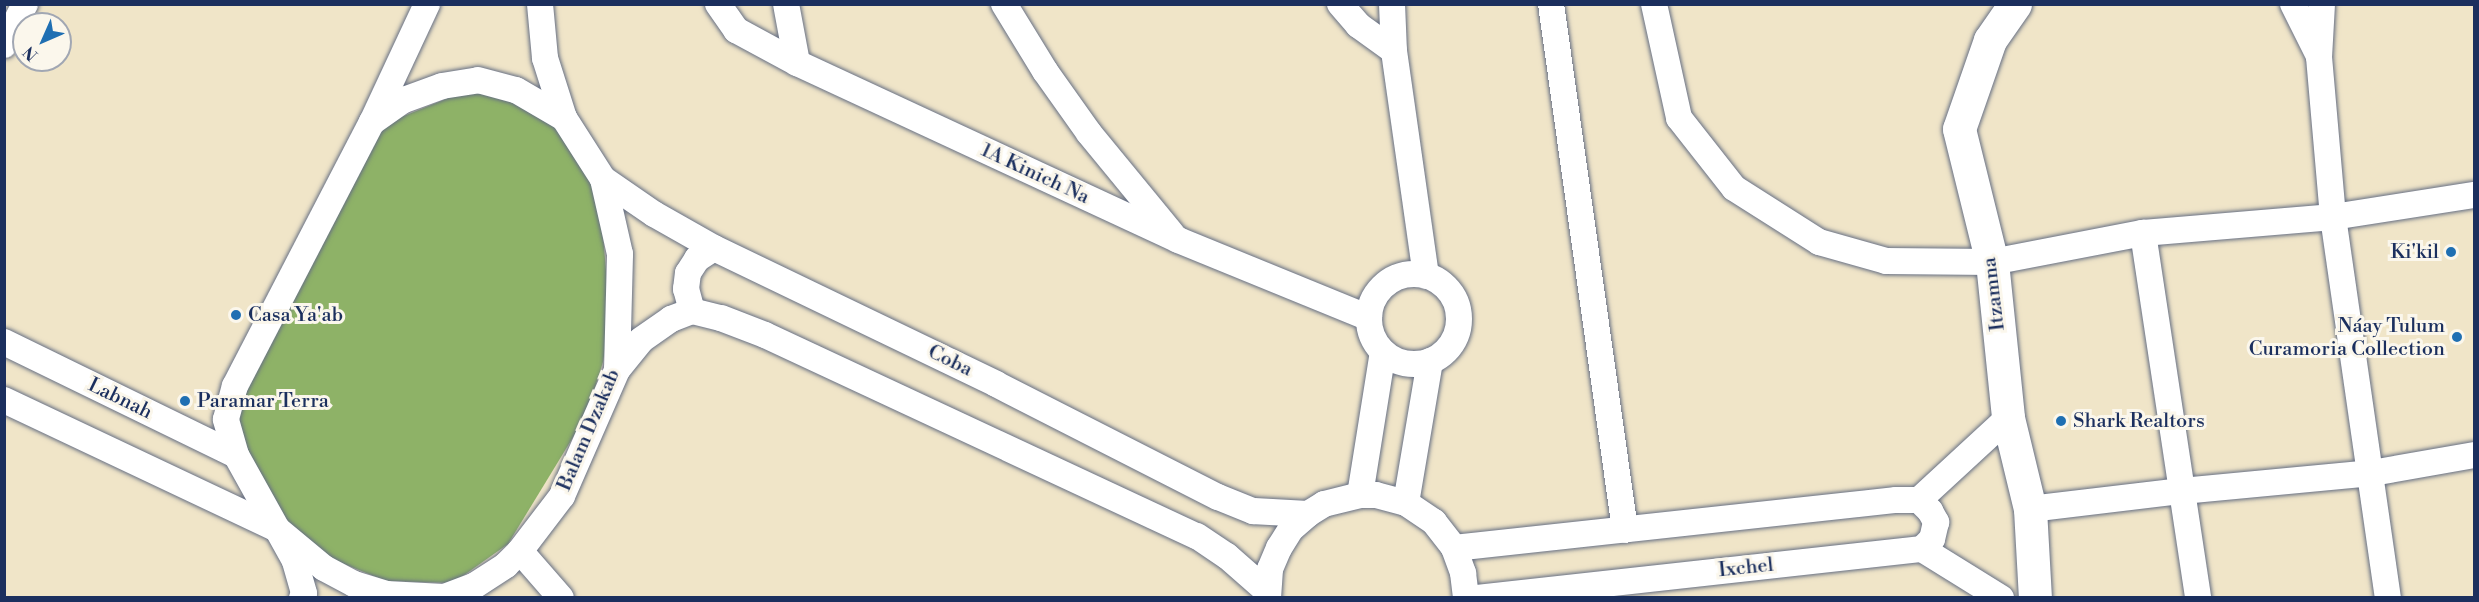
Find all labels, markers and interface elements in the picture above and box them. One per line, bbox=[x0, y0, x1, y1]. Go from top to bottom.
north arrow bbox=[12, 12, 72, 72]
text: N bbox=[19, 42, 42, 65]
street label: 1A Kinich Na bbox=[977, 138, 1093, 210]
place label: Ki'kil bbox=[2390, 240, 2439, 264]
marker: Ki'kil bbox=[2444, 245, 2458, 259]
street label: Itzamna bbox=[1978, 256, 2010, 332]
place label: Casa Ya'ab bbox=[248, 303, 343, 327]
marker: Casa Ya'ab bbox=[229, 308, 243, 322]
place label: Náay Tulum Curamoria Collection bbox=[2249, 314, 2445, 361]
marker: Náay Tulum Curamoria Collection bbox=[2450, 330, 2464, 344]
street label: Coba bbox=[924, 340, 976, 382]
street label: Balam Dzakab bbox=[553, 366, 625, 494]
street label: Labnah bbox=[84, 373, 156, 425]
place label: Paramar Terra bbox=[197, 389, 329, 413]
marker: Paramar Terra bbox=[178, 394, 192, 408]
place label: Shark Realtors bbox=[2073, 409, 2205, 433]
marker: Shark Realtors bbox=[2054, 414, 2068, 428]
street label: Ixchel bbox=[1717, 553, 1775, 583]

